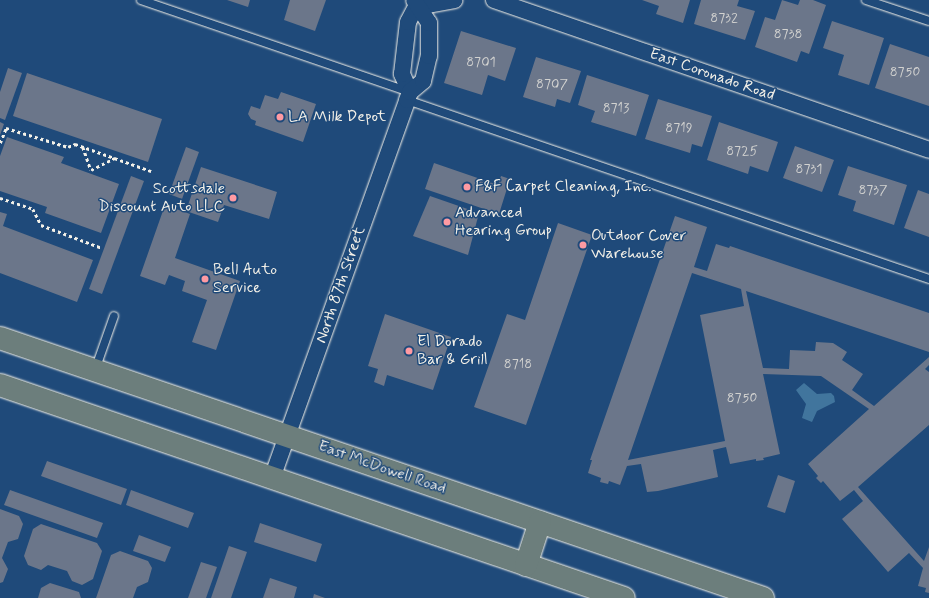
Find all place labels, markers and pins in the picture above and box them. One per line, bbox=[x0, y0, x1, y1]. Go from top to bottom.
place label: LA Milk Depot bbox=[288, 107, 384, 127]
marker: LA Milk Depot bbox=[275, 112, 285, 122]
place label: F&F Carpet Cleaning, Inc. bbox=[475, 177, 657, 197]
place label: Scottsdale Discount Auto LLC bbox=[99, 179, 225, 217]
marker: F&F Carpet Cleaning, Inc. bbox=[462, 182, 472, 192]
marker: Scottsdale Discount Auto LLC bbox=[228, 193, 238, 203]
place label: Advanced Hearing Group bbox=[455, 203, 552, 241]
marker: Advanced Hearing Group bbox=[442, 217, 452, 227]
place label: Outdoor Cover Warehouse bbox=[591, 226, 686, 264]
marker: Outdoor Cover Warehouse bbox=[578, 240, 588, 250]
place label: Bell Auto Service bbox=[213, 260, 273, 298]
marker: Bell Auto Service bbox=[200, 274, 210, 284]
place label: El Dorado Bar & Grill bbox=[417, 332, 488, 370]
marker: El Dorado Bar & Grill bbox=[404, 346, 414, 356]

